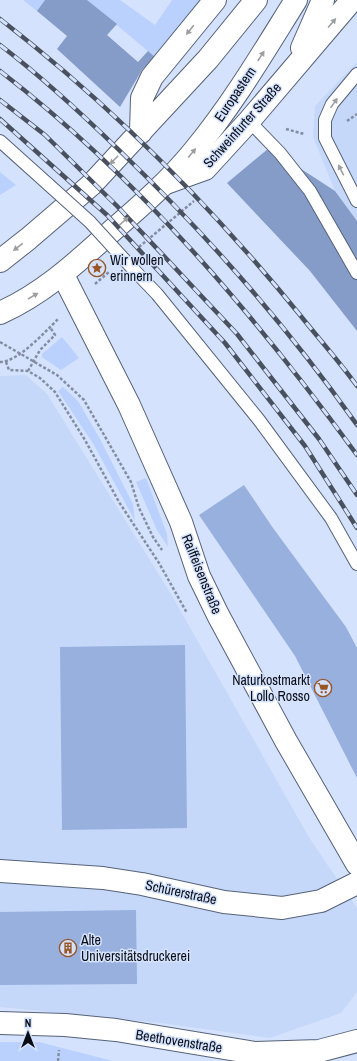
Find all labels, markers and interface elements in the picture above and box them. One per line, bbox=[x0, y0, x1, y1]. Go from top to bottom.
one-way arrow bbox=[328, 18, 337, 28]
one-way arrow bbox=[186, 25, 195, 36]
one-way arrow bbox=[257, 50, 264, 62]
street label: Europastern bbox=[210, 63, 260, 125]
street label: Schweinfurter Straße bbox=[199, 79, 285, 171]
one-way arrow bbox=[330, 98, 338, 108]
one-way arrow bbox=[187, 148, 196, 159]
one-way arrow bbox=[110, 156, 119, 165]
one-way arrow bbox=[338, 164, 344, 175]
one-way arrow bbox=[119, 216, 129, 225]
one-way arrow bbox=[12, 243, 23, 252]
place label: Wir wollen erinnern bbox=[110, 251, 164, 285]
place icon: Wir wollen erinnern bbox=[87, 258, 107, 278]
one-way arrow bbox=[27, 292, 39, 299]
street label: Raiffeisenstraße bbox=[178, 531, 226, 617]
place label: Naturkostmarkt Lollo Rosso bbox=[232, 671, 310, 705]
supermarket icon: Naturkostmarkt Lollo Rosso bbox=[313, 678, 333, 698]
street label: Schürerstraße bbox=[144, 876, 218, 908]
place label: Alte Universitätsdruckerei bbox=[80, 931, 190, 965]
building icon: Alte Universitätsdruckerei bbox=[58, 938, 78, 958]
north arrow bbox=[8, 1013, 48, 1053]
text: N bbox=[25, 1016, 31, 1030]
street label: Beethovenstraße bbox=[134, 1025, 224, 1057]

